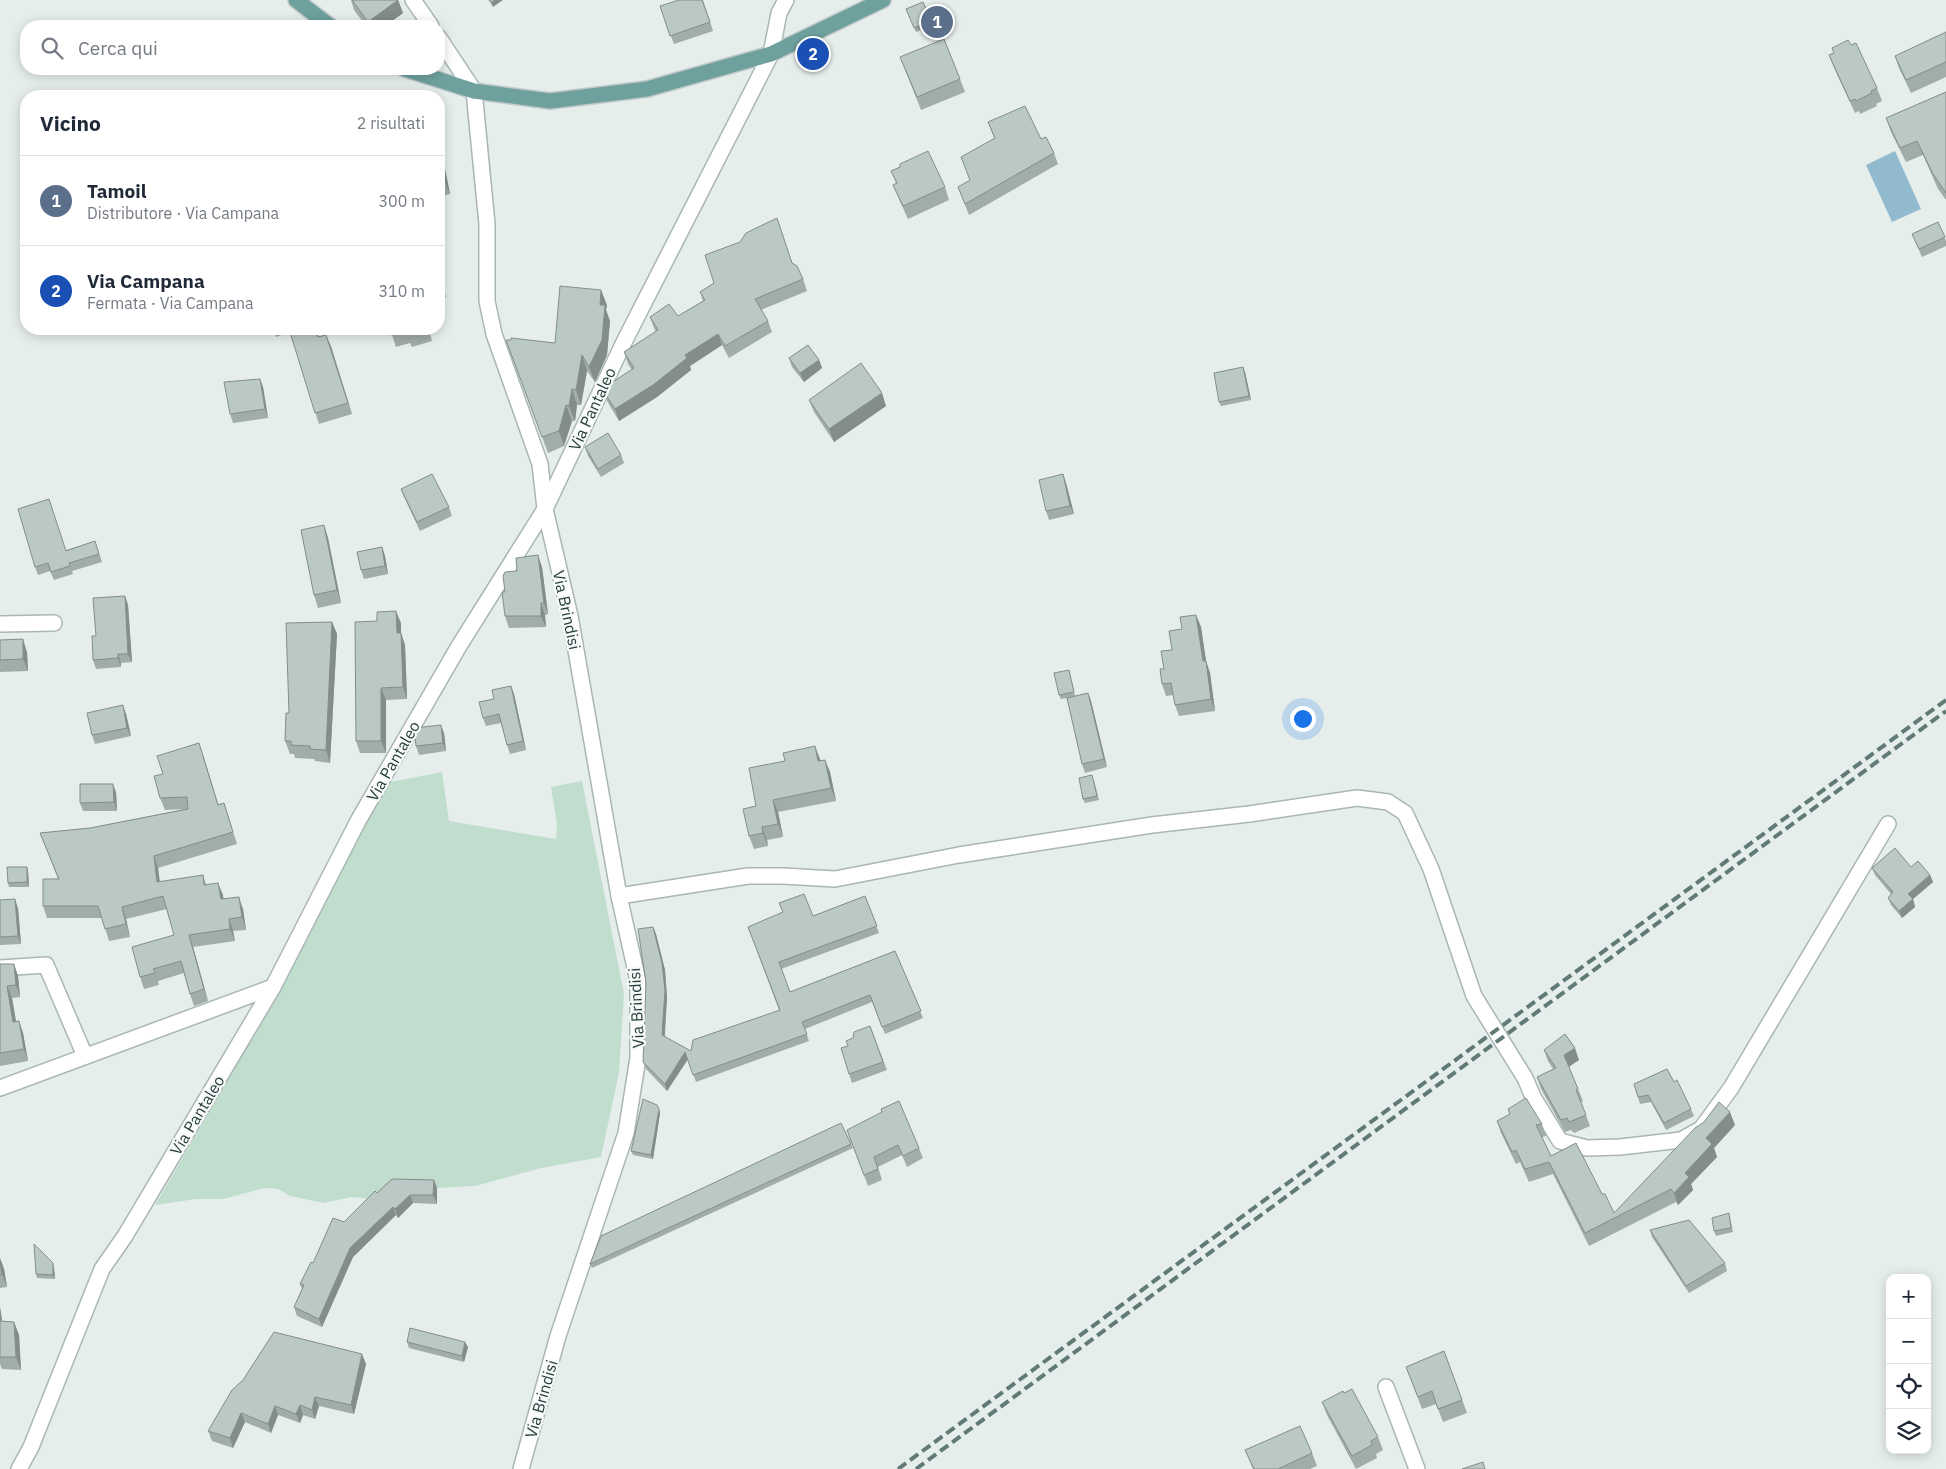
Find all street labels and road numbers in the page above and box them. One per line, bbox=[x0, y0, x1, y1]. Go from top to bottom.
street label: Via Pantaleo bbox=[564, 364, 620, 454]
street label: Via Brindisi bbox=[549, 569, 585, 651]
street label: Via Pantaleo bbox=[362, 717, 424, 805]
street label: Via Brindisi bbox=[624, 967, 648, 1049]
street label: Via Pantaleo bbox=[165, 1071, 229, 1159]
street label: Via Brindisi bbox=[520, 1358, 562, 1440]

